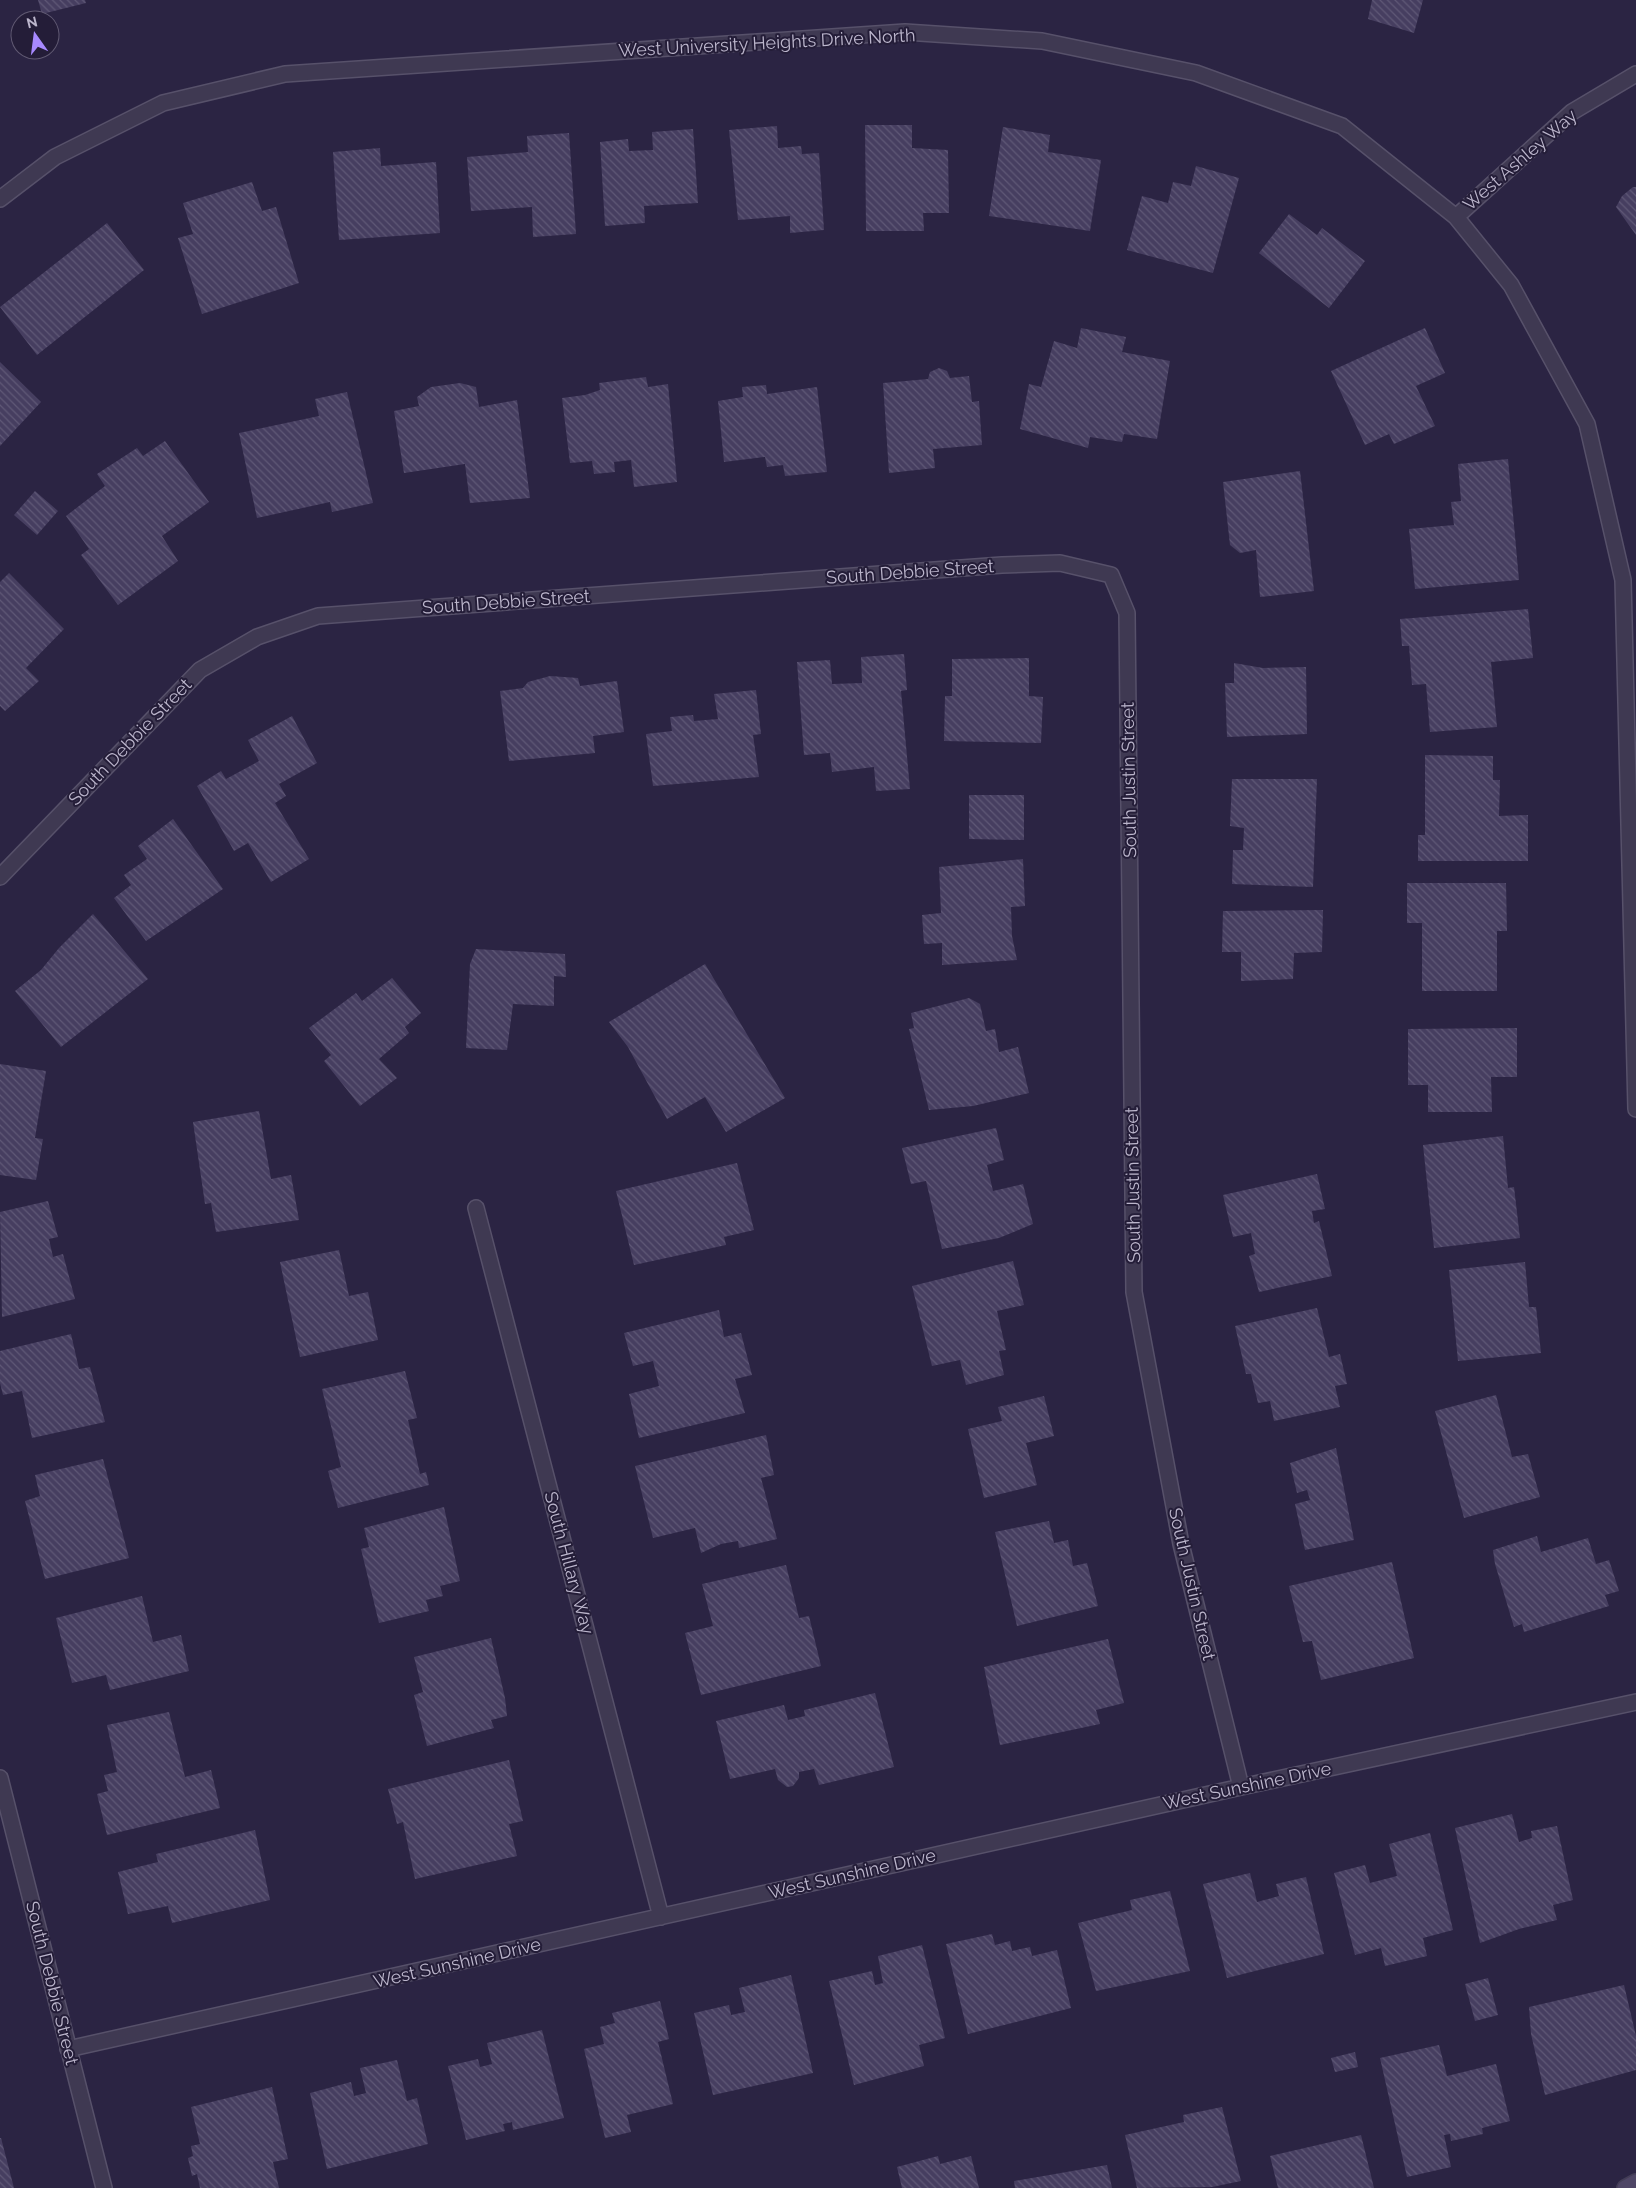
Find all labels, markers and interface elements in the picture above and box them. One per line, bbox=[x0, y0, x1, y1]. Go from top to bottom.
north arrow bbox=[10, 10, 60, 60]
text: N bbox=[25, 13, 39, 31]
street label: West University Heights Drive North bbox=[618, 24, 916, 61]
street label: West Ashley Way bbox=[1459, 104, 1581, 215]
street label: South Debbie Street bbox=[825, 555, 995, 588]
street label: South Debbie Street bbox=[421, 585, 591, 618]
street label: South Debbie Street bbox=[64, 674, 196, 809]
street label: South Justin Street bbox=[1117, 702, 1140, 858]
street label: South Justin Street bbox=[1121, 1107, 1144, 1263]
street label: South Hillary Way bbox=[540, 1489, 599, 1637]
street label: South Justin Street bbox=[1165, 1506, 1220, 1662]
street label: West Sunshine Drive bbox=[1161, 1757, 1333, 1814]
street label: West Sunshine Drive bbox=[766, 1844, 938, 1903]
street label: South Debbie Street bbox=[22, 1899, 83, 2067]
street label: West Sunshine Drive bbox=[371, 1933, 543, 1992]

